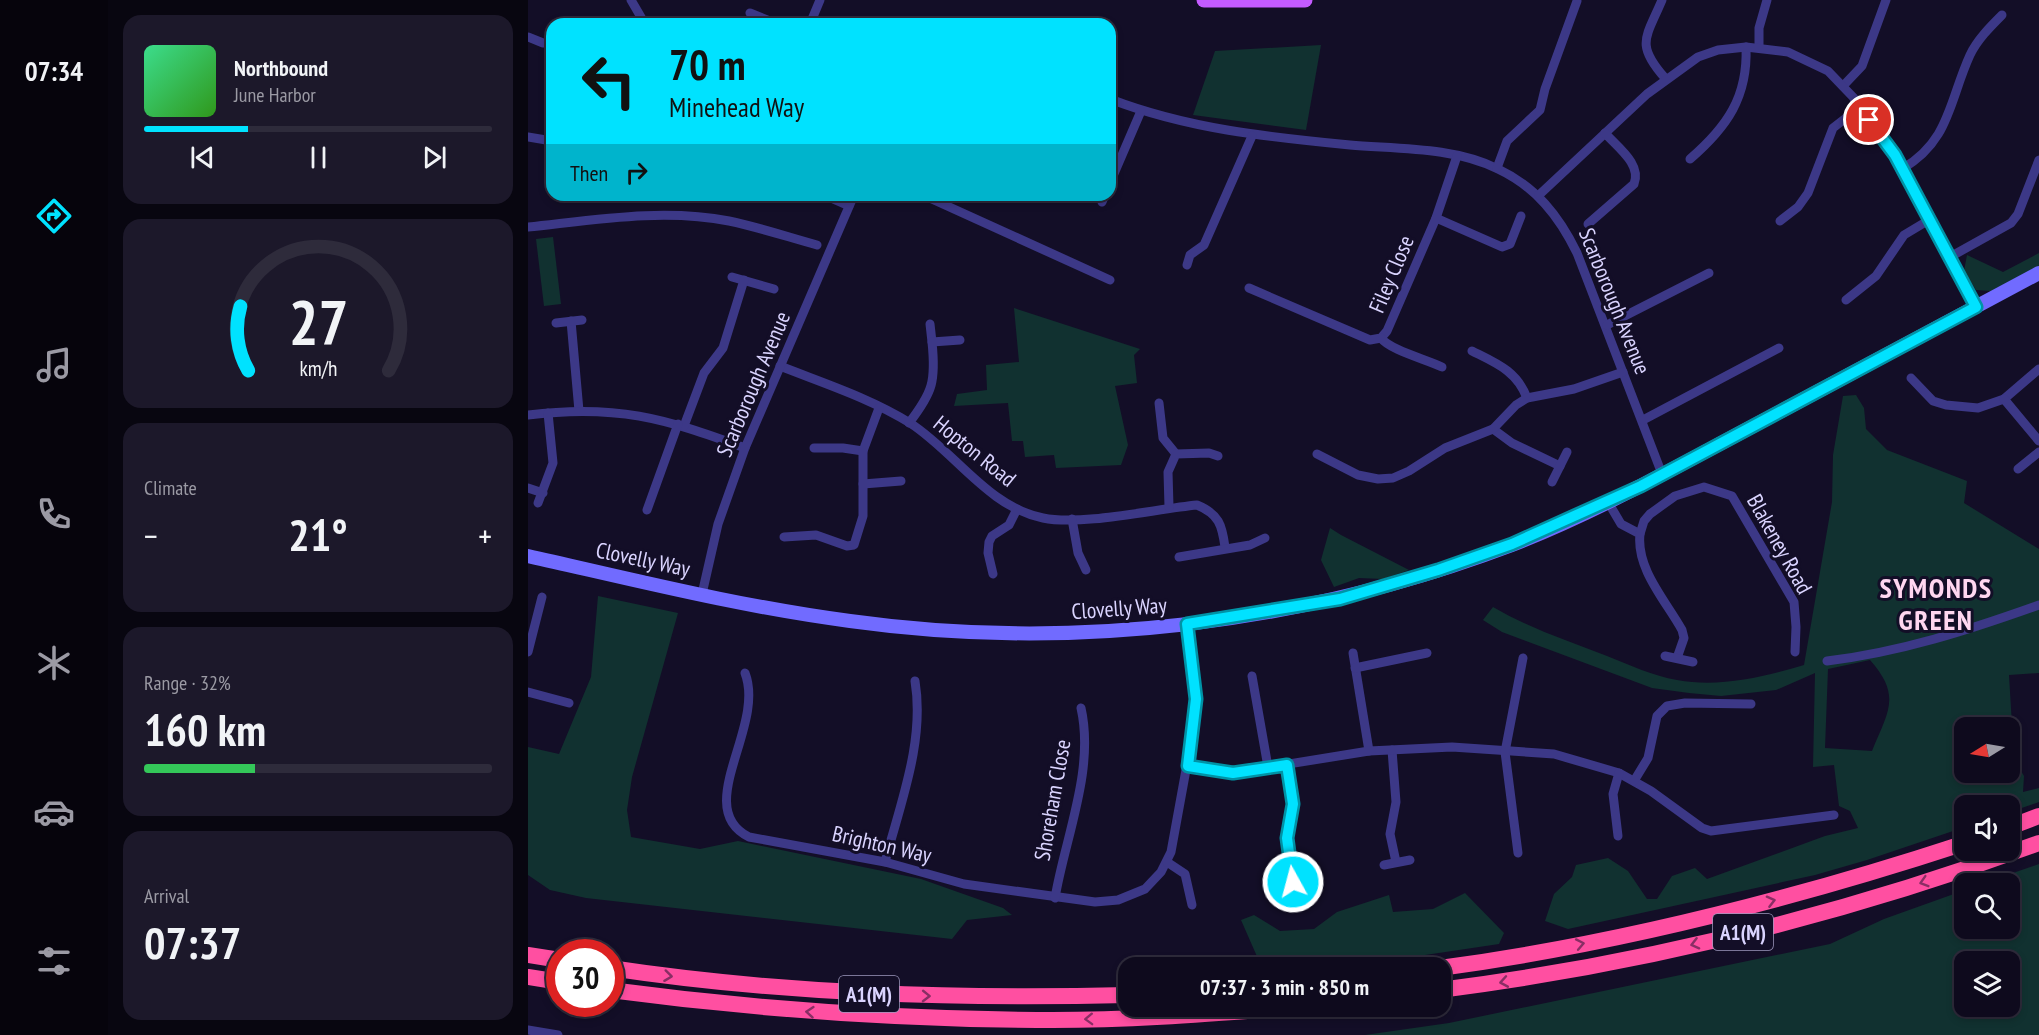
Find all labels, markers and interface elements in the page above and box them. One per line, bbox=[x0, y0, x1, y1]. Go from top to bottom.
text: 70 m bbox=[669, 37, 746, 92]
icon: left bbox=[570, 42, 648, 120]
text: 07:34 bbox=[25, 54, 83, 88]
text: Northbound bbox=[234, 54, 328, 82]
text: June Harbor bbox=[234, 82, 316, 108]
text: Minehead Way bbox=[669, 90, 804, 124]
pin bbox=[1843, 94, 1894, 145]
icon: arrive bbox=[1852, 103, 1885, 136]
icon: previous bbox=[186, 141, 219, 174]
icon: pause bbox=[302, 141, 335, 174]
icon: next bbox=[418, 141, 451, 174]
icon: right bbox=[620, 156, 653, 189]
text: Then bbox=[570, 159, 608, 187]
icon: directions bbox=[33, 195, 75, 237]
street label: Scarborough Avenue bbox=[1573, 224, 1657, 378]
street label: Filey Close bbox=[1362, 231, 1420, 317]
text: 27 bbox=[288, 281, 348, 362]
street label: Scarborough Avenue bbox=[710, 307, 796, 461]
icon: music bbox=[33, 344, 75, 386]
text: km/h bbox=[299, 354, 337, 382]
street label: Hopton Road bbox=[928, 409, 1022, 493]
text: Climate bbox=[144, 475, 197, 501]
street label: Blakeney Road bbox=[1741, 489, 1819, 599]
icon: phone bbox=[33, 493, 75, 535]
text: 21° bbox=[288, 505, 348, 563]
text: − bbox=[144, 514, 158, 557]
text: + bbox=[478, 514, 492, 557]
street label: Clovelly Way bbox=[593, 535, 693, 583]
district label: SYMONDS GREEN bbox=[1879, 569, 1993, 638]
street label: Clovelly Way bbox=[1070, 591, 1168, 625]
icon: climate bbox=[33, 642, 75, 684]
text: Range · 32% bbox=[144, 670, 231, 696]
text: 160 km bbox=[144, 700, 266, 758]
north arrow bbox=[1954, 717, 2020, 783]
map controls bbox=[1954, 717, 2020, 1017]
street label: Shoreham Close bbox=[1028, 737, 1076, 863]
icon: car bbox=[33, 791, 75, 833]
button: sound bbox=[1954, 795, 2020, 861]
street label: Brighton Way bbox=[830, 819, 935, 869]
position arrow bbox=[1261, 850, 1325, 914]
button: search bbox=[1954, 873, 2020, 939]
one-way arrow bbox=[1919, 875, 1930, 887]
text: Arrival bbox=[144, 883, 189, 909]
one-way arrow bbox=[1765, 896, 1775, 909]
text: 07:37 bbox=[144, 913, 241, 971]
road number: A1(M) bbox=[1713, 914, 1773, 950]
one-way arrow bbox=[1691, 936, 1701, 949]
one-way arrow bbox=[1575, 938, 1585, 951]
speed limit sign: 30 bbox=[546, 939, 624, 1017]
icon: filters bbox=[33, 940, 75, 982]
button: layers bbox=[1954, 951, 2020, 1017]
one-way arrow bbox=[664, 969, 673, 982]
text: 07:37 · 3 min · 850 m bbox=[1200, 973, 1369, 1001]
one-way arrow bbox=[1499, 975, 1509, 987]
road number: A1(M) bbox=[839, 976, 899, 1012]
one-way arrow bbox=[921, 990, 930, 1002]
one-way arrow bbox=[805, 1005, 814, 1018]
one-way arrow bbox=[1084, 1012, 1093, 1025]

